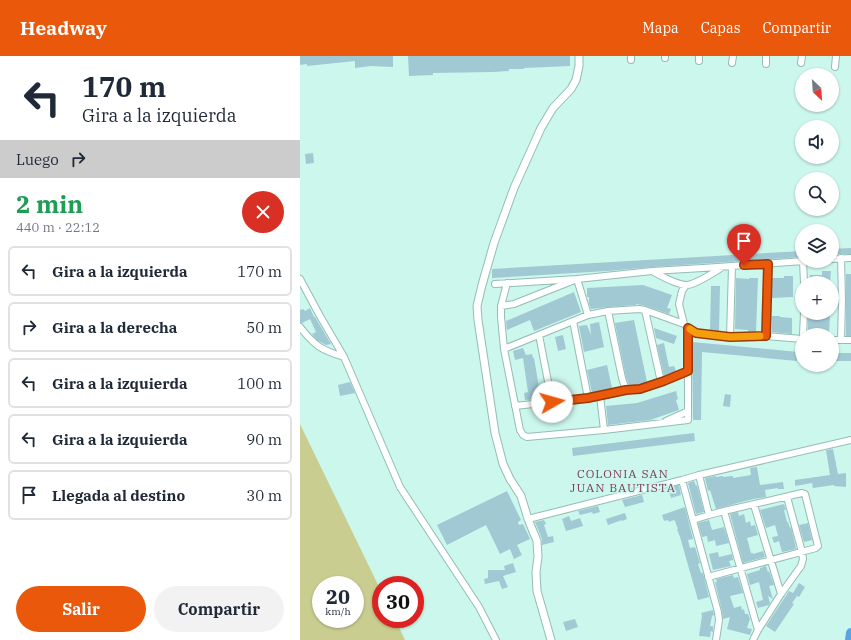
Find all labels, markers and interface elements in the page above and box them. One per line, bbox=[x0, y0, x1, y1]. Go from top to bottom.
text: Headway bbox=[20, 16, 107, 40]
text: Mapa bbox=[643, 19, 679, 37]
text: Capas bbox=[701, 19, 741, 37]
text: Compartir bbox=[763, 19, 831, 37]
text: 170 m bbox=[82, 68, 166, 105]
north arrow bbox=[795, 68, 839, 112]
map controls bbox=[795, 68, 839, 372]
icon: left bbox=[16, 72, 68, 124]
text: Gira a la izquierda bbox=[82, 104, 237, 127]
button: sound bbox=[795, 120, 839, 164]
icon: right bbox=[67, 148, 89, 170]
text: Luego bbox=[16, 150, 59, 169]
button: search bbox=[795, 172, 839, 216]
text: 2 min bbox=[16, 188, 83, 220]
button: close bbox=[242, 191, 284, 233]
text: 440 m · 22:12 bbox=[16, 219, 100, 236]
pin bbox=[727, 224, 761, 265]
button: layers bbox=[795, 224, 839, 268]
icon: arrive bbox=[733, 230, 755, 252]
icon: left bbox=[18, 260, 40, 282]
text: Gira a la izquierda bbox=[52, 262, 188, 281]
text: 170 m bbox=[237, 262, 282, 281]
button: + bbox=[795, 276, 839, 320]
icon: right bbox=[18, 316, 40, 338]
text: Gira a la derecha bbox=[52, 318, 177, 337]
text: 50 m bbox=[246, 318, 282, 337]
button: − bbox=[795, 328, 839, 372]
icon: left bbox=[18, 372, 40, 394]
text: Gira a la izquierda bbox=[52, 374, 188, 393]
text: 100 m bbox=[237, 374, 282, 393]
position arrow bbox=[531, 381, 573, 423]
icon: left bbox=[18, 428, 40, 450]
text: Gira a la izquierda bbox=[52, 430, 188, 449]
text: 90 m bbox=[246, 430, 282, 449]
district label: COLONIA SAN JUAN BAUTISTA bbox=[570, 466, 676, 495]
icon: arrive bbox=[18, 484, 40, 506]
text: Llegada al destino bbox=[52, 486, 185, 505]
text: 30 m bbox=[246, 486, 282, 505]
speed limit sign: 30 bbox=[372, 576, 424, 628]
text: 20 bbox=[326, 583, 350, 610]
button: Salir bbox=[16, 586, 146, 632]
button: Compartir bbox=[154, 586, 284, 632]
text: km/h bbox=[325, 605, 351, 618]

